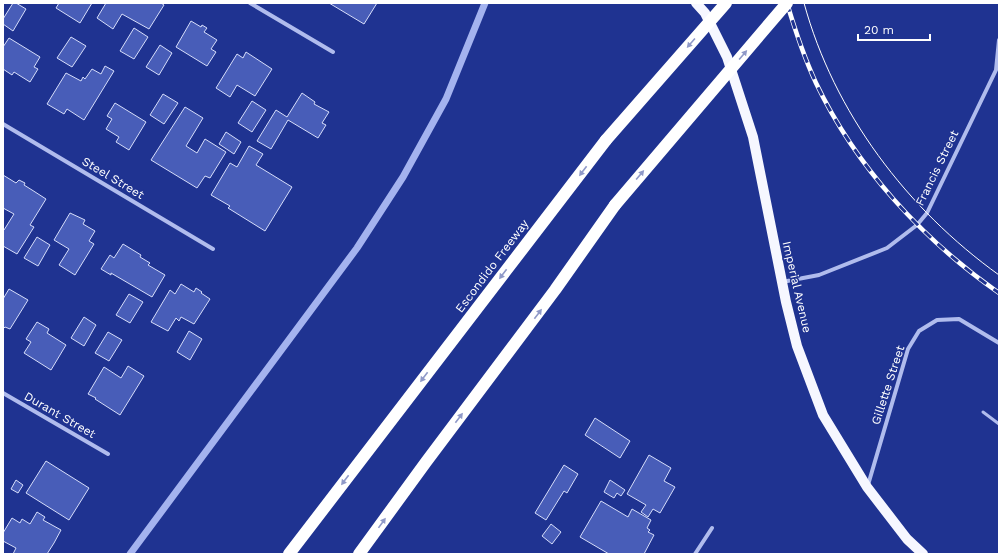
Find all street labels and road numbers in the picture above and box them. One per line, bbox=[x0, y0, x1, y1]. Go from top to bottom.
street label: Francis Street bbox=[913, 128, 961, 208]
street label: Steel Street bbox=[79, 154, 147, 202]
street label: Escondido Freeway bbox=[453, 216, 532, 315]
street label: Imperial Avenue bbox=[780, 240, 814, 334]
street label: Gillette Street bbox=[869, 344, 907, 426]
street label: Durant Street bbox=[22, 389, 98, 441]

